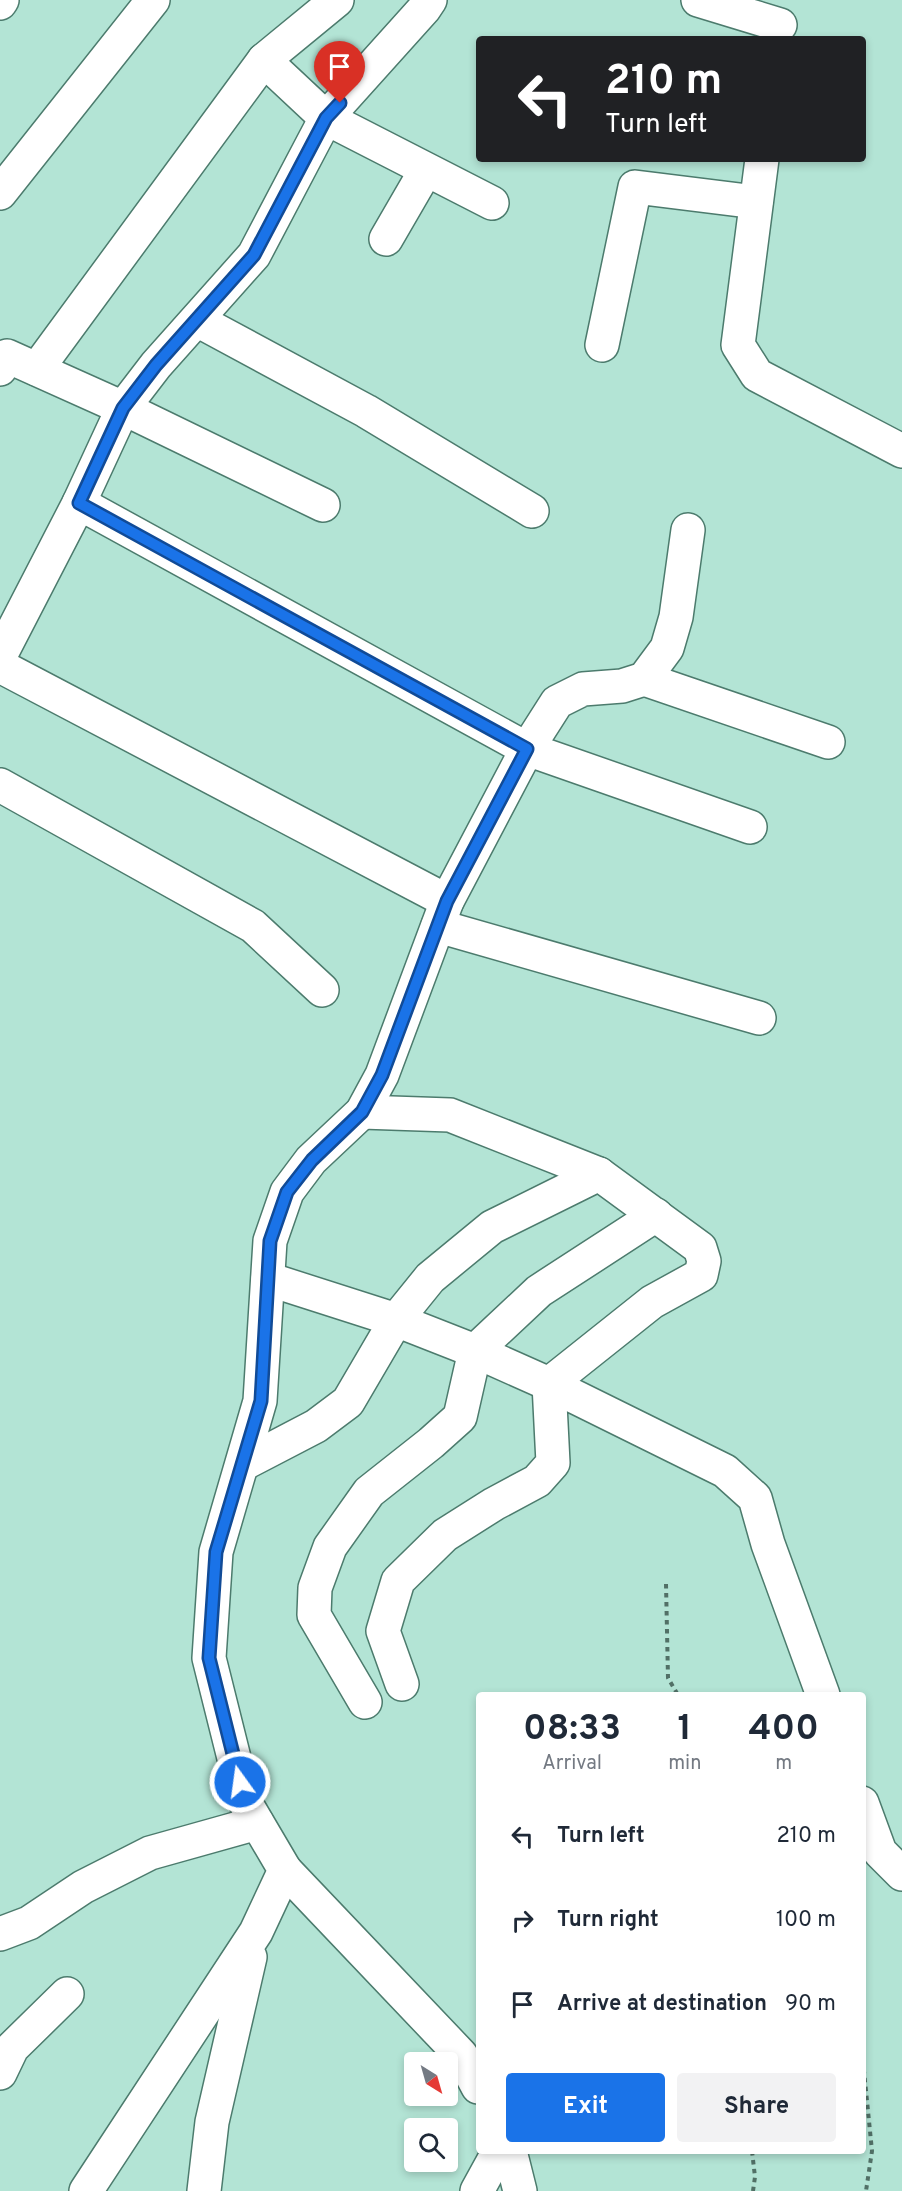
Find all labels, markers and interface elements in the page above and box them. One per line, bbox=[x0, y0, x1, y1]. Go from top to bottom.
pin bbox=[314, 41, 365, 103]
icon: arrive bbox=[323, 50, 356, 83]
text: 210 m bbox=[605, 56, 722, 109]
icon: left bbox=[506, 60, 584, 138]
text: Turn left bbox=[605, 108, 707, 142]
text: 08:33 bbox=[523, 1707, 621, 1753]
text: 1 bbox=[678, 1707, 692, 1753]
text: 400 bbox=[748, 1707, 819, 1753]
position arrow bbox=[208, 1750, 272, 1814]
text: Arrival bbox=[542, 1751, 602, 1777]
text: min bbox=[668, 1751, 701, 1777]
text: m bbox=[775, 1751, 792, 1777]
icon: left bbox=[506, 1820, 539, 1853]
text: Turn left bbox=[557, 1823, 645, 1850]
text: 210 m bbox=[776, 1823, 836, 1850]
icon: right bbox=[506, 1904, 539, 1937]
text: Turn right bbox=[557, 1907, 659, 1934]
text: 100 m bbox=[776, 1907, 836, 1934]
icon: arrive bbox=[506, 1988, 539, 2021]
text: Arrive at destination bbox=[557, 1991, 767, 2018]
text: 90 m bbox=[785, 1991, 836, 2018]
north arrow bbox=[404, 2052, 458, 2106]
map controls bbox=[404, 2052, 458, 2172]
button: Exit bbox=[506, 2073, 665, 2142]
button: Share bbox=[677, 2073, 836, 2142]
button: search bbox=[404, 2118, 458, 2172]

